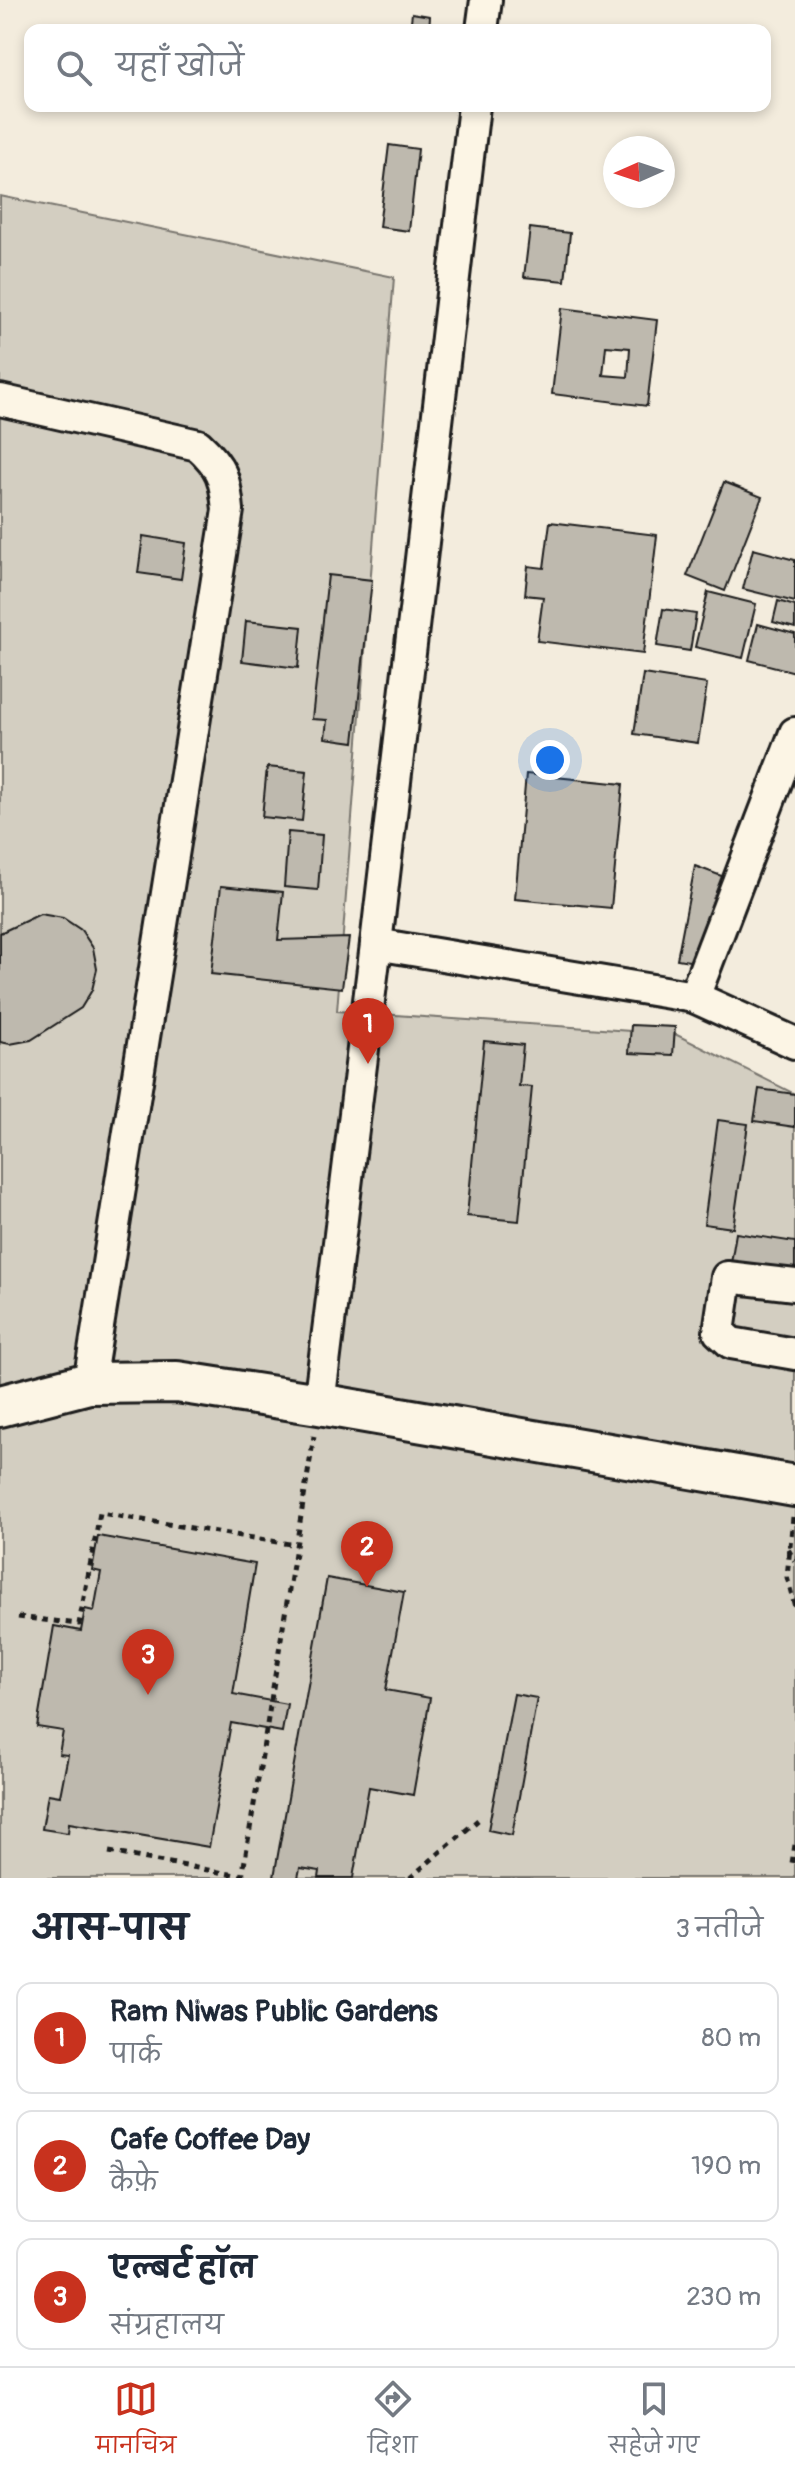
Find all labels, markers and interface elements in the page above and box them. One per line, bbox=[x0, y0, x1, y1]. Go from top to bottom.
search box bbox=[24, 24, 771, 112]
icon: search bbox=[52, 46, 96, 90]
text: यहाँ खोजें bbox=[116, 48, 244, 85]
north arrow bbox=[603, 136, 675, 208]
your location bbox=[530, 740, 570, 780]
pin: 1 bbox=[342, 998, 394, 1064]
pin: 2 bbox=[341, 1521, 393, 1587]
pin: 3 bbox=[122, 1629, 174, 1695]
text: आस-पास bbox=[32, 1907, 188, 1950]
text: 3 नतीजे bbox=[675, 1913, 763, 1945]
text: Ram Niwas Public Gardens bbox=[110, 1993, 438, 2030]
text: 1 bbox=[55, 2022, 65, 2054]
text: 80 m bbox=[701, 2022, 761, 2054]
text: पार्क bbox=[110, 2039, 161, 2071]
text: Cafe Coffee Day bbox=[110, 2121, 310, 2158]
text: 2 bbox=[53, 2150, 67, 2182]
text: 190 m bbox=[691, 2150, 761, 2182]
text: कैफ़े bbox=[110, 2167, 158, 2199]
text: एल्बर्ट हॉल bbox=[110, 2250, 256, 2287]
text: 3 bbox=[53, 2281, 67, 2313]
text: 230 m bbox=[686, 2281, 761, 2313]
text: संग्रहालय bbox=[110, 2310, 224, 2342]
tab: मानचित्र bbox=[96, 2377, 176, 2470]
tab: दिशा bbox=[368, 2377, 418, 2470]
tab: सहेजे गए bbox=[609, 2377, 699, 2470]

